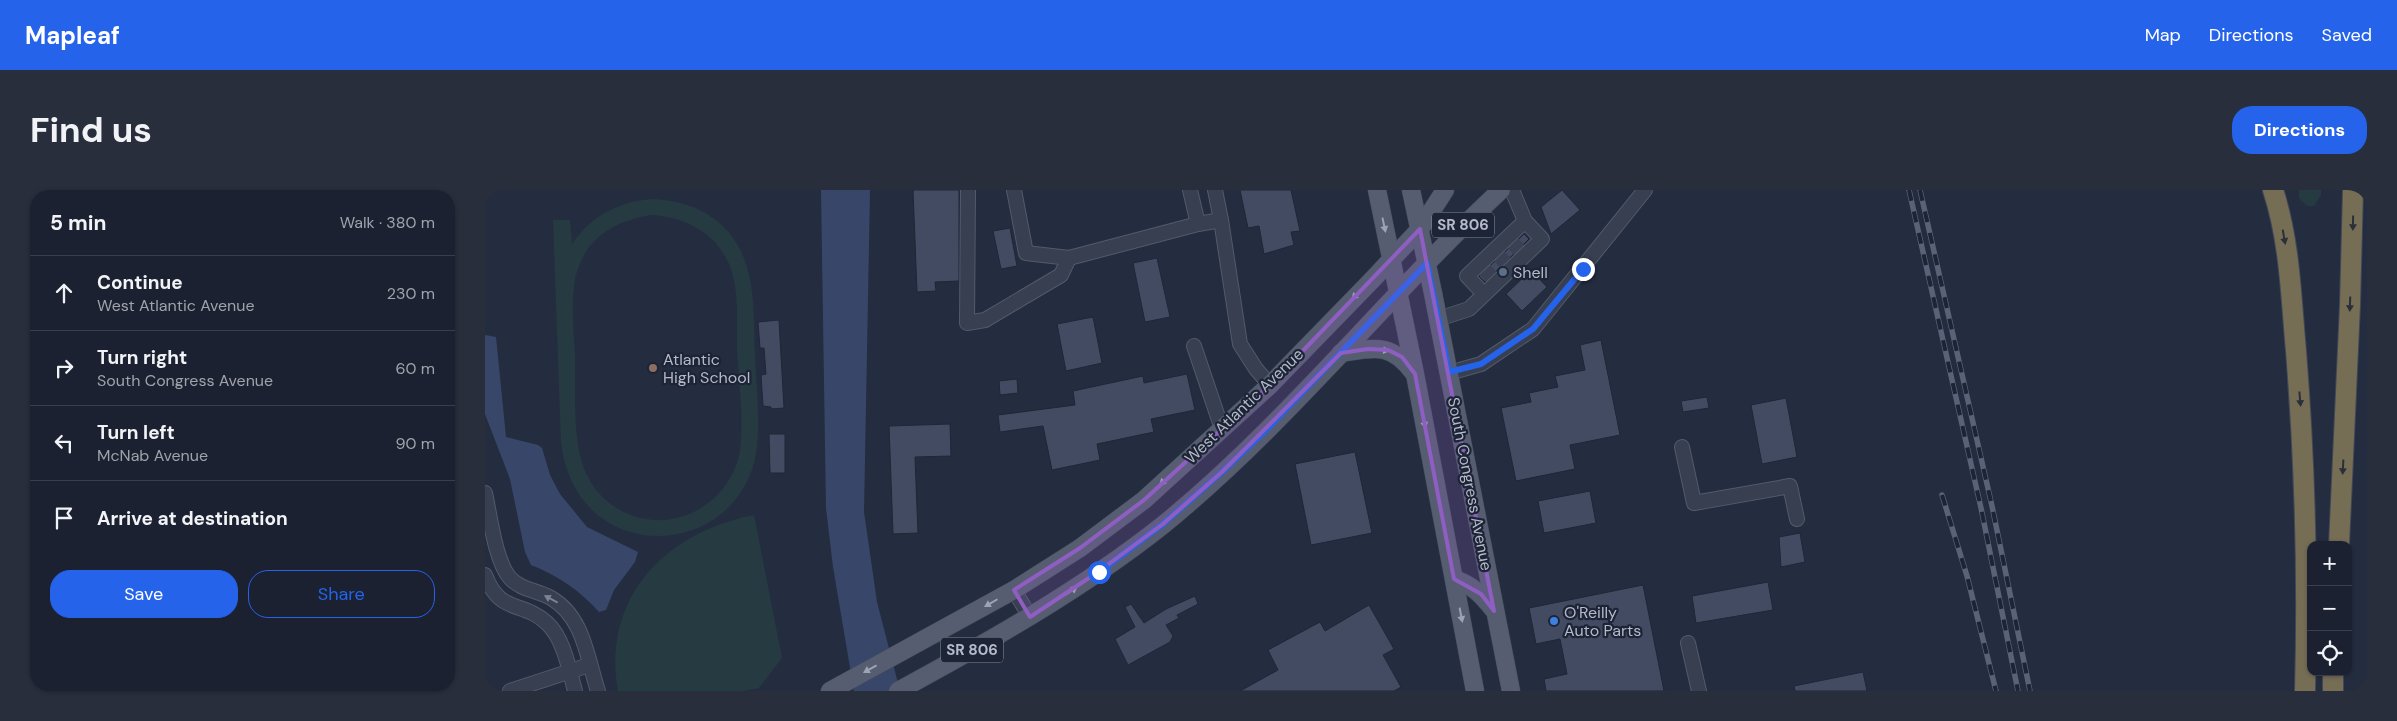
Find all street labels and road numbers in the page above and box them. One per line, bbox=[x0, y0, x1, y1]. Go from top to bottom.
road number: SR 806 bbox=[1432, 212, 1494, 238]
street label: West Atlantic Avenue bbox=[1180, 344, 1308, 468]
street label: South Congress Avenue bbox=[1443, 396, 1497, 572]
road number: SR 806 bbox=[941, 638, 1003, 662]

